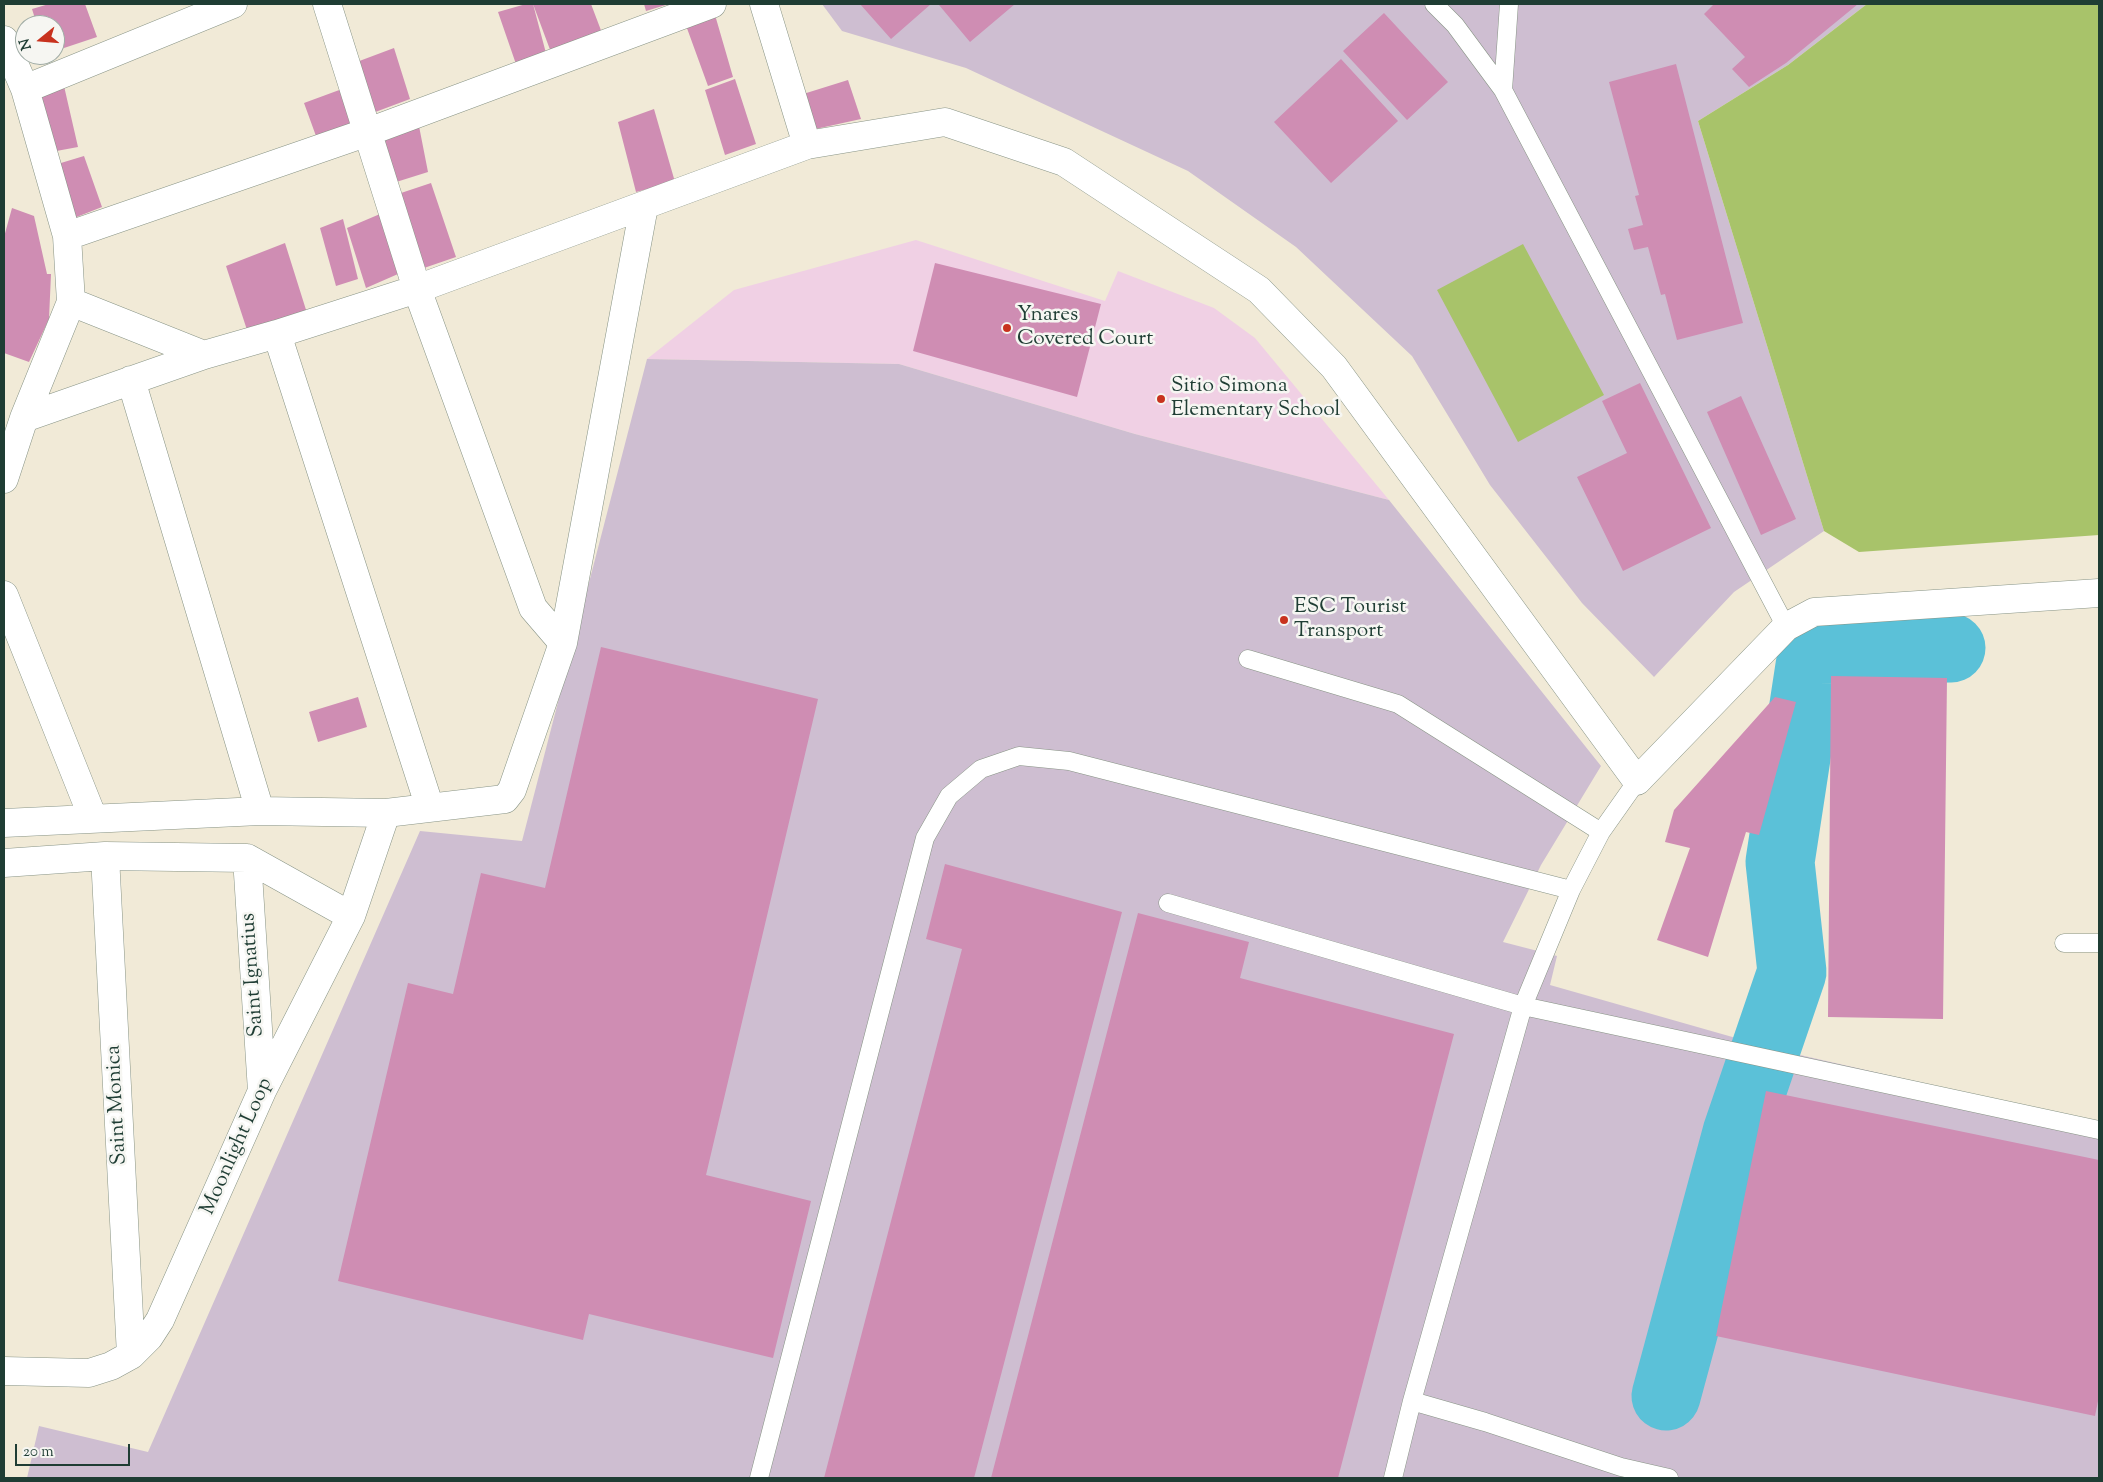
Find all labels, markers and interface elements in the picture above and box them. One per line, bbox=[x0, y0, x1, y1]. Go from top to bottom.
north arrow bbox=[15, 15, 65, 65]
text: N bbox=[15, 36, 38, 52]
place label: Ynares Covered Court bbox=[1017, 303, 1153, 353]
marker: Ynares Covered Court bbox=[1001, 322, 1013, 334]
place label: Sitio Simona Elementary School bbox=[1171, 374, 1340, 424]
marker: Sitio Simona Elementary School bbox=[1155, 393, 1167, 405]
place label: ESC Tourist Transport bbox=[1294, 595, 1406, 645]
marker: ESC Tourist Transport bbox=[1278, 614, 1290, 626]
street label: Saint Ignatius bbox=[237, 912, 271, 1038]
street label: Saint Monica bbox=[102, 1044, 134, 1166]
street label: Moonlight Loop bbox=[197, 1075, 279, 1219]
scale bar bbox=[18, 1434, 132, 1466]
text: 20 m bbox=[23, 1442, 54, 1463]

